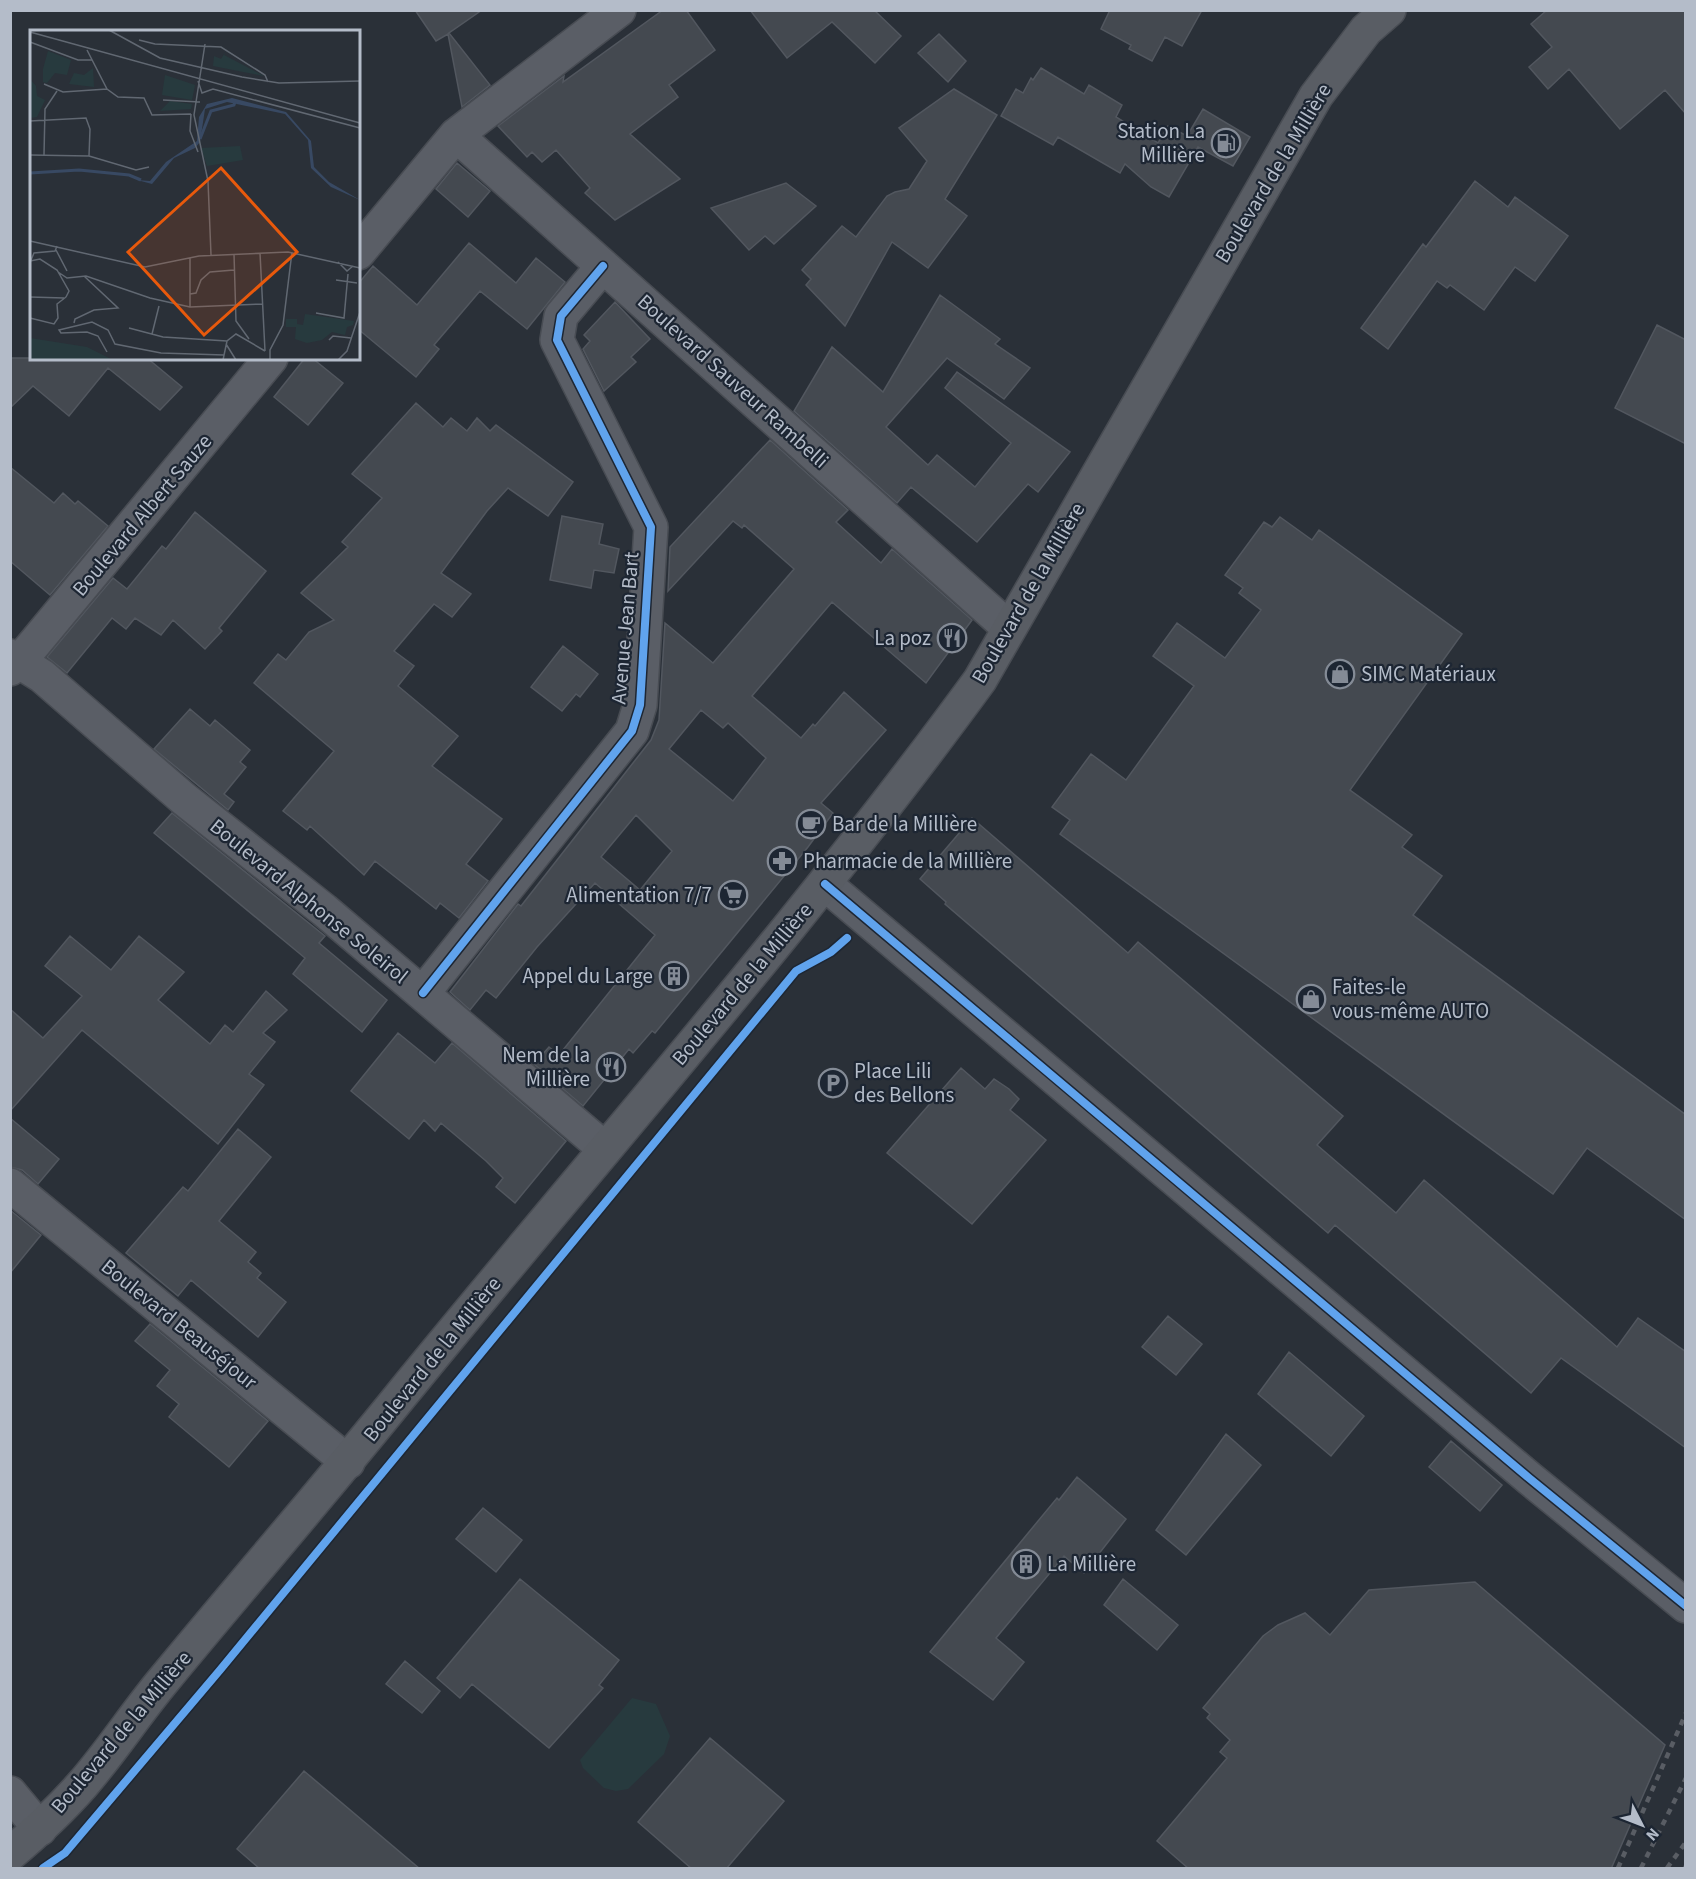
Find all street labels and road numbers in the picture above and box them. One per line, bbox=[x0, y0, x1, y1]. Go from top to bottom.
street label: Boulevard de la Millière bbox=[1207, 78, 1339, 268]
street label: Boulevard Sauveur Rambelli bbox=[631, 287, 835, 475]
street label: Boulevard Albert Sauze bbox=[65, 427, 219, 603]
street label: Boulevard de la Millière bbox=[964, 497, 1092, 689]
street label: Avenue Jean Bart bbox=[603, 551, 647, 705]
street label: Boulevard Alphonse Soleirol bbox=[203, 811, 415, 991]
street label: Boulevard de la Millière bbox=[665, 896, 819, 1072]
street label: Boulevard Beauséjour bbox=[95, 1252, 264, 1397]
street label: Boulevard de la Millière bbox=[356, 1270, 508, 1448]
street label: Boulevard de la Millière bbox=[44, 1644, 198, 1820]

